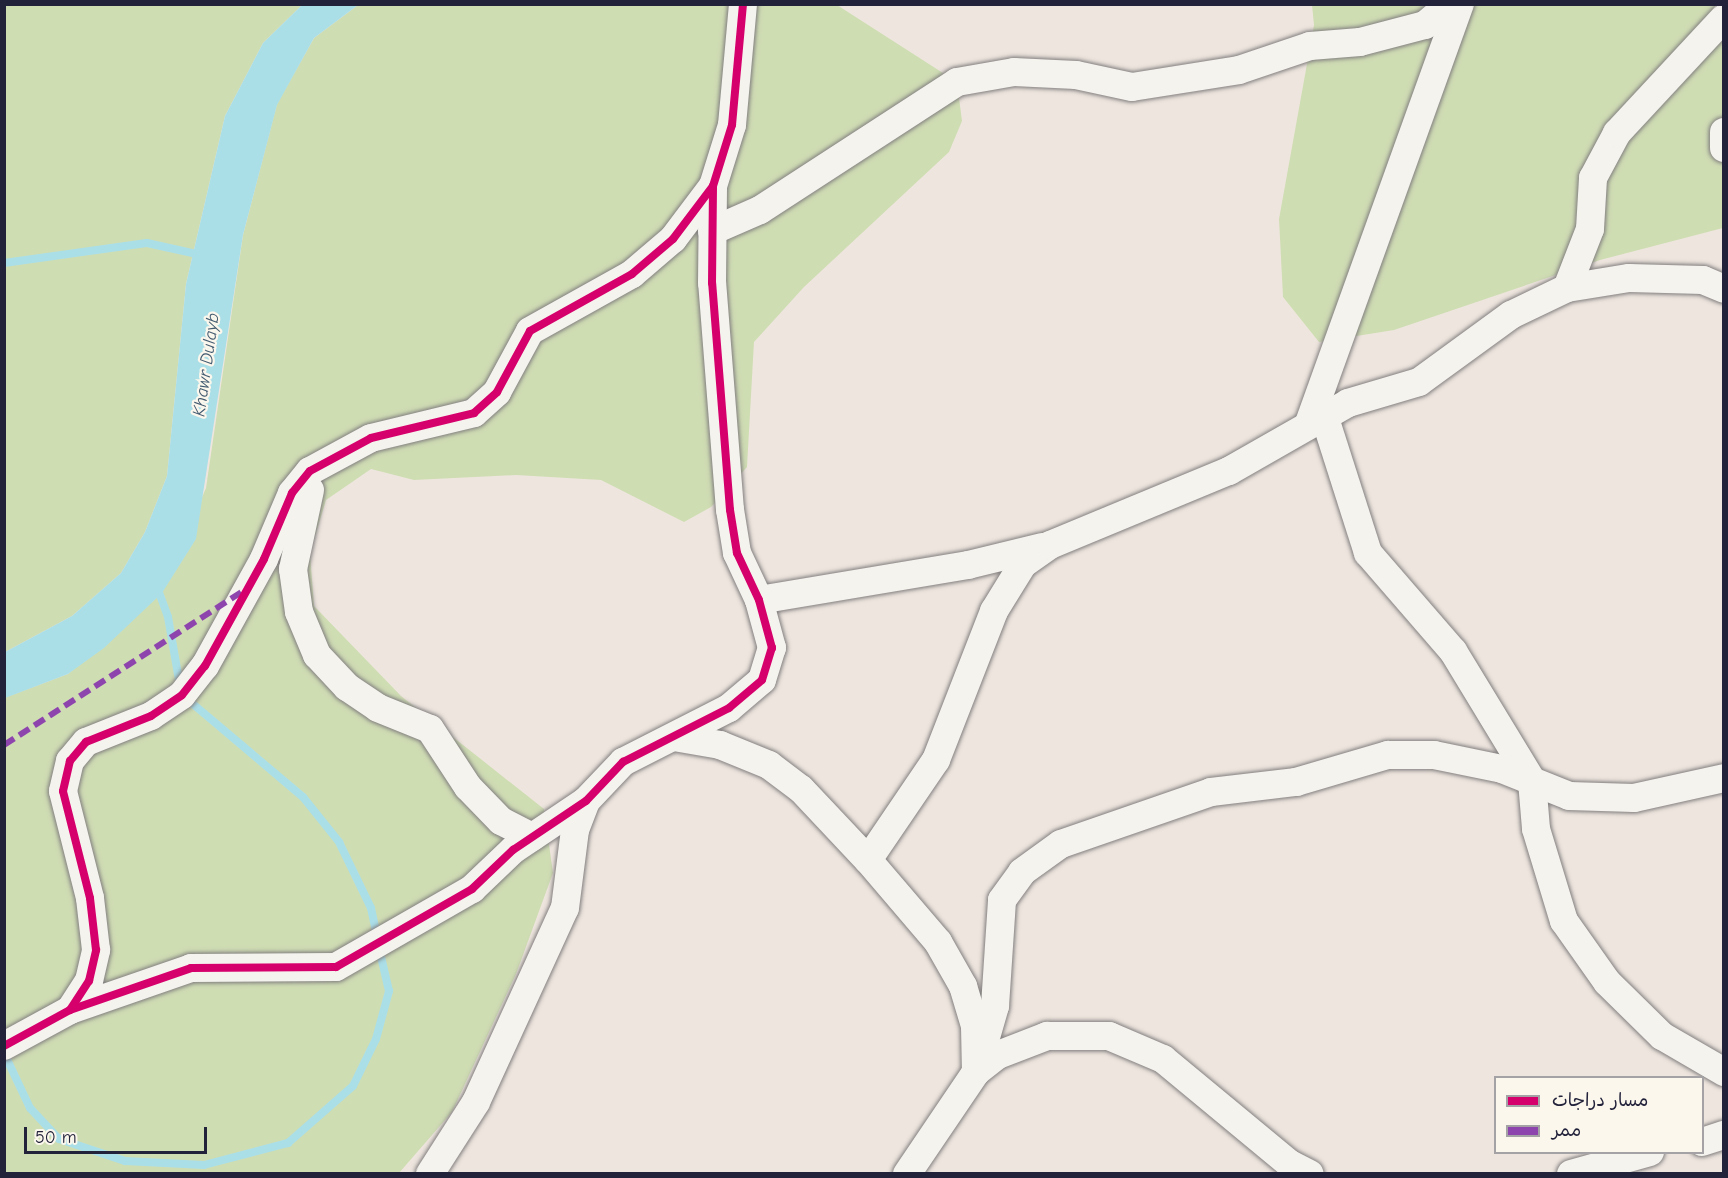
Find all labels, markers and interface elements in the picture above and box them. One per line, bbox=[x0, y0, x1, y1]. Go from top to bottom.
water label: Khawr Dulayb bbox=[189, 312, 225, 418]
legend bbox=[1494, 1076, 1704, 1154]
text: مسار دراجات bbox=[1552, 1090, 1648, 1111]
scale bar bbox=[27, 1115, 210, 1153]
text: ممر bbox=[1552, 1120, 1581, 1141]
text: 50 m bbox=[35, 1127, 77, 1148]

